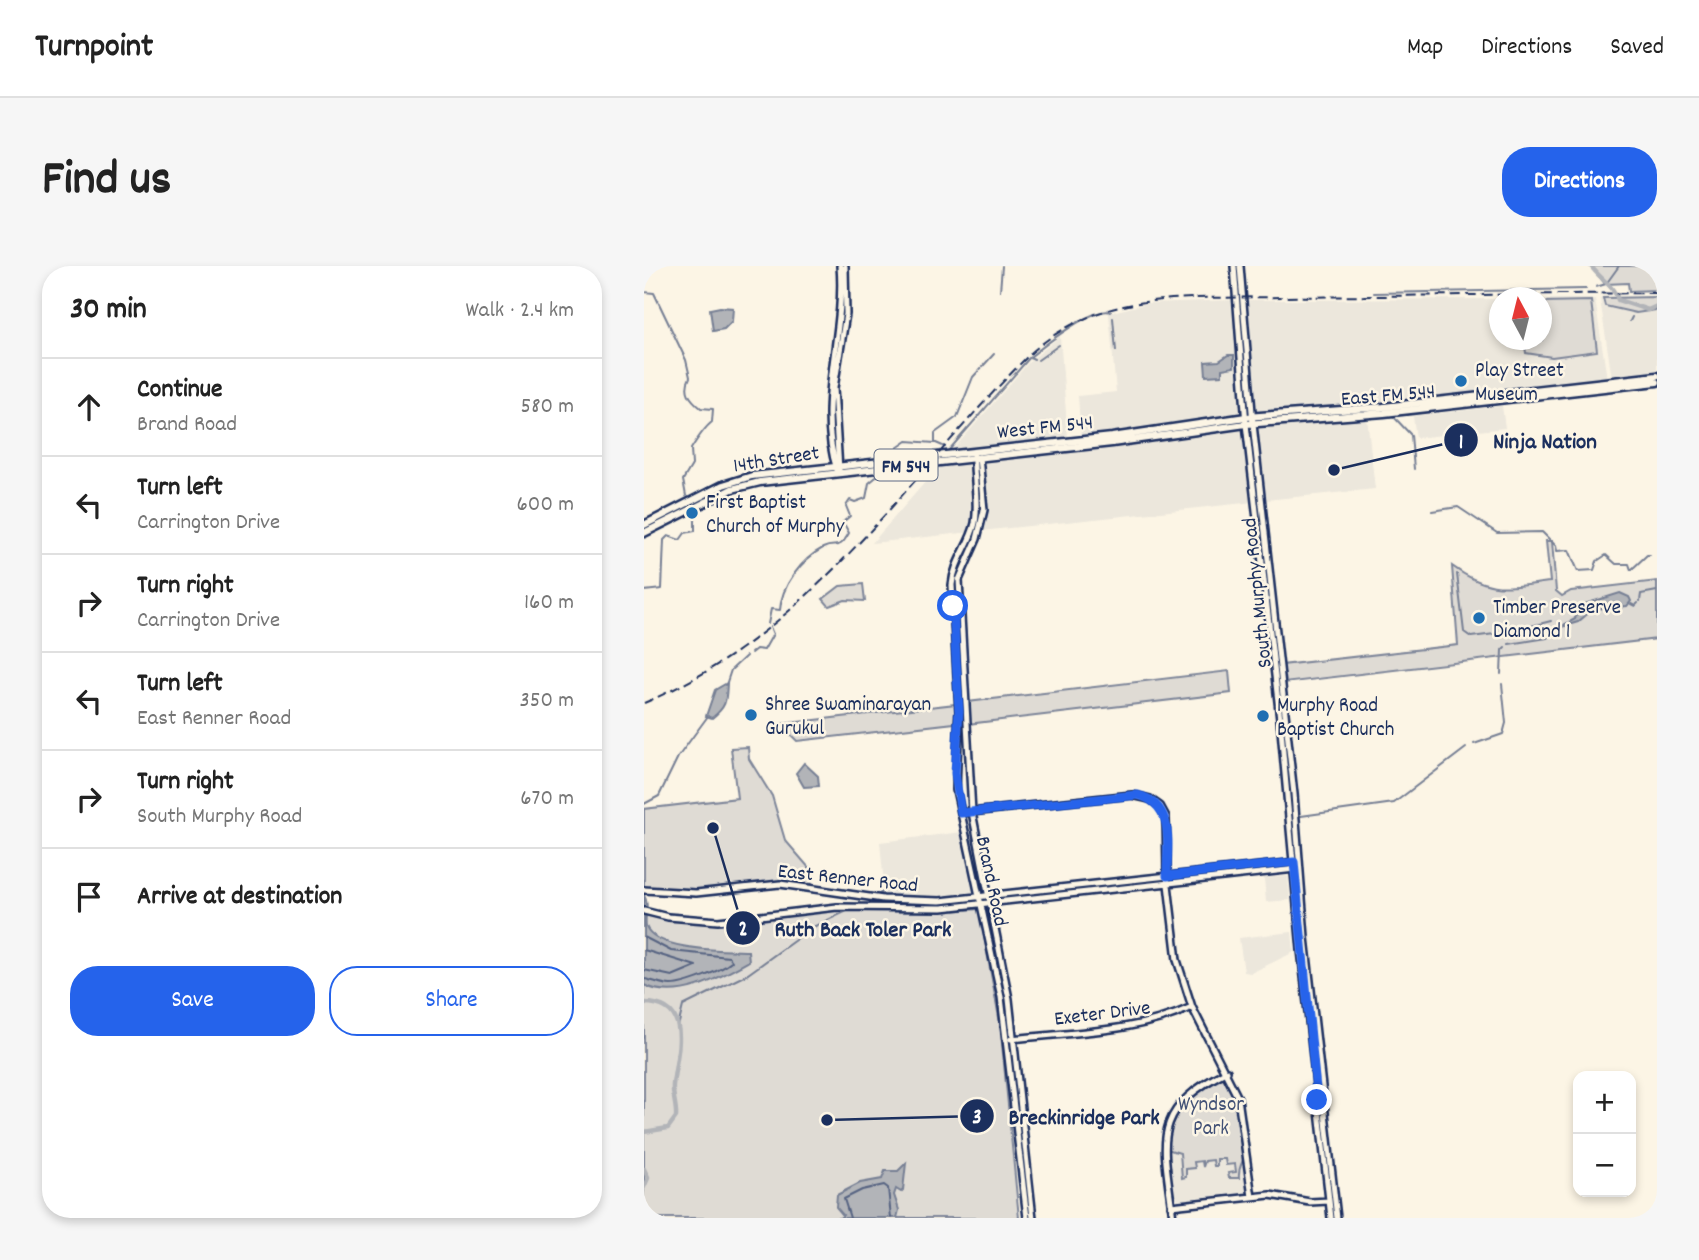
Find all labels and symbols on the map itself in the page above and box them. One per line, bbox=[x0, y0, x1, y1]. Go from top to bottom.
north arrow bbox=[1489, 287, 1552, 350]
place label: Play Street Museum bbox=[1475, 357, 1564, 411]
marker: Play Street Museum bbox=[1453, 373, 1469, 389]
street label: East FM 544 bbox=[1340, 378, 1437, 416]
street label: West FM 544 bbox=[996, 409, 1095, 449]
callout: Ninja Nation bbox=[1444, 418, 1611, 462]
text: Ninja Nation bbox=[1493, 427, 1597, 460]
text: 1 bbox=[1459, 429, 1463, 459]
street label: 14th Street bbox=[731, 439, 822, 483]
road number: FM 544 bbox=[874, 449, 938, 480]
place label: First Baptist Church of Murphy bbox=[706, 489, 845, 543]
marker: First Baptist Church of Murphy bbox=[684, 505, 700, 521]
street label: South Murphy Road bbox=[1236, 516, 1282, 669]
route start bbox=[937, 590, 968, 621]
place label: Timber Preserve Diamond 1 bbox=[1493, 594, 1621, 648]
marker: Timber Preserve Diamond 1 bbox=[1471, 610, 1487, 626]
place label: Shree Swaminarayan Gurukul bbox=[765, 691, 931, 745]
place label: Murphy Road Baptist Church bbox=[1277, 692, 1394, 746]
marker: Shree Swaminarayan Gurukul bbox=[743, 707, 759, 723]
marker: Murphy Road Baptist Church bbox=[1255, 708, 1271, 724]
street label: Brand Road bbox=[966, 834, 1014, 929]
street label: East Renner Road bbox=[776, 858, 919, 902]
callout: Ruth Back Toler Park bbox=[726, 906, 966, 950]
text: Ruth Back Toler Park bbox=[775, 915, 952, 948]
text: 2 bbox=[738, 916, 748, 946]
street label: Exeter Drive bbox=[1053, 994, 1152, 1036]
route end bbox=[1301, 1084, 1332, 1115]
park label: Wyndsor Park bbox=[1178, 1091, 1244, 1145]
callout: Breckinridge Park bbox=[960, 1094, 1174, 1138]
text: Breckinridge Park bbox=[1008, 1103, 1160, 1136]
text: 3 bbox=[972, 1104, 982, 1134]

